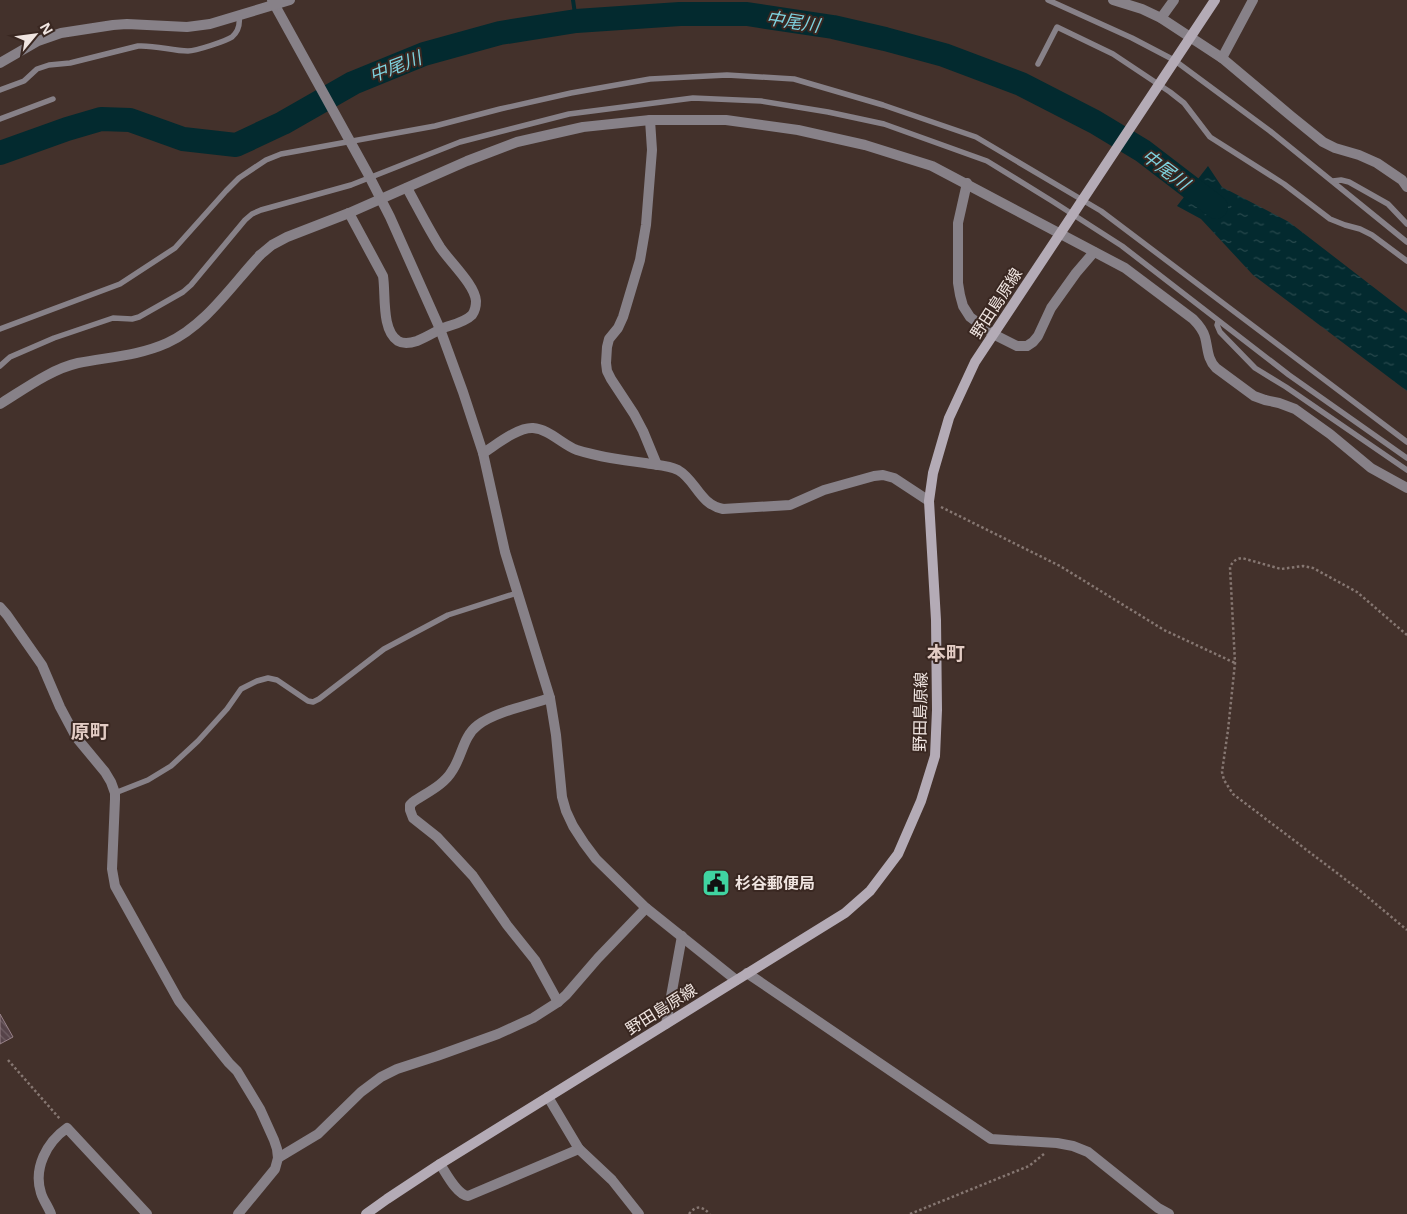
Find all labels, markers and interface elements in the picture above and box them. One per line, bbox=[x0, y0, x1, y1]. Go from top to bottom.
water label: 中尾川 bbox=[764, 5, 824, 37]
north arrow bbox=[10, 10, 60, 60]
text: N bbox=[36, 19, 58, 38]
water label: 中尾川 bbox=[365, 44, 426, 87]
water label: 中尾川 bbox=[1137, 143, 1196, 196]
street label: 野田島原線 bbox=[965, 263, 1027, 343]
district label: 本町 bbox=[927, 640, 965, 666]
street label: 野田島原線 bbox=[908, 672, 932, 752]
district label: 原町 bbox=[71, 718, 109, 744]
public building icon: 杉谷郵便局 bbox=[701, 868, 731, 898]
place label: 杉谷郵便局 bbox=[735, 872, 815, 894]
street label: 野田島原線 bbox=[621, 978, 701, 1040]

